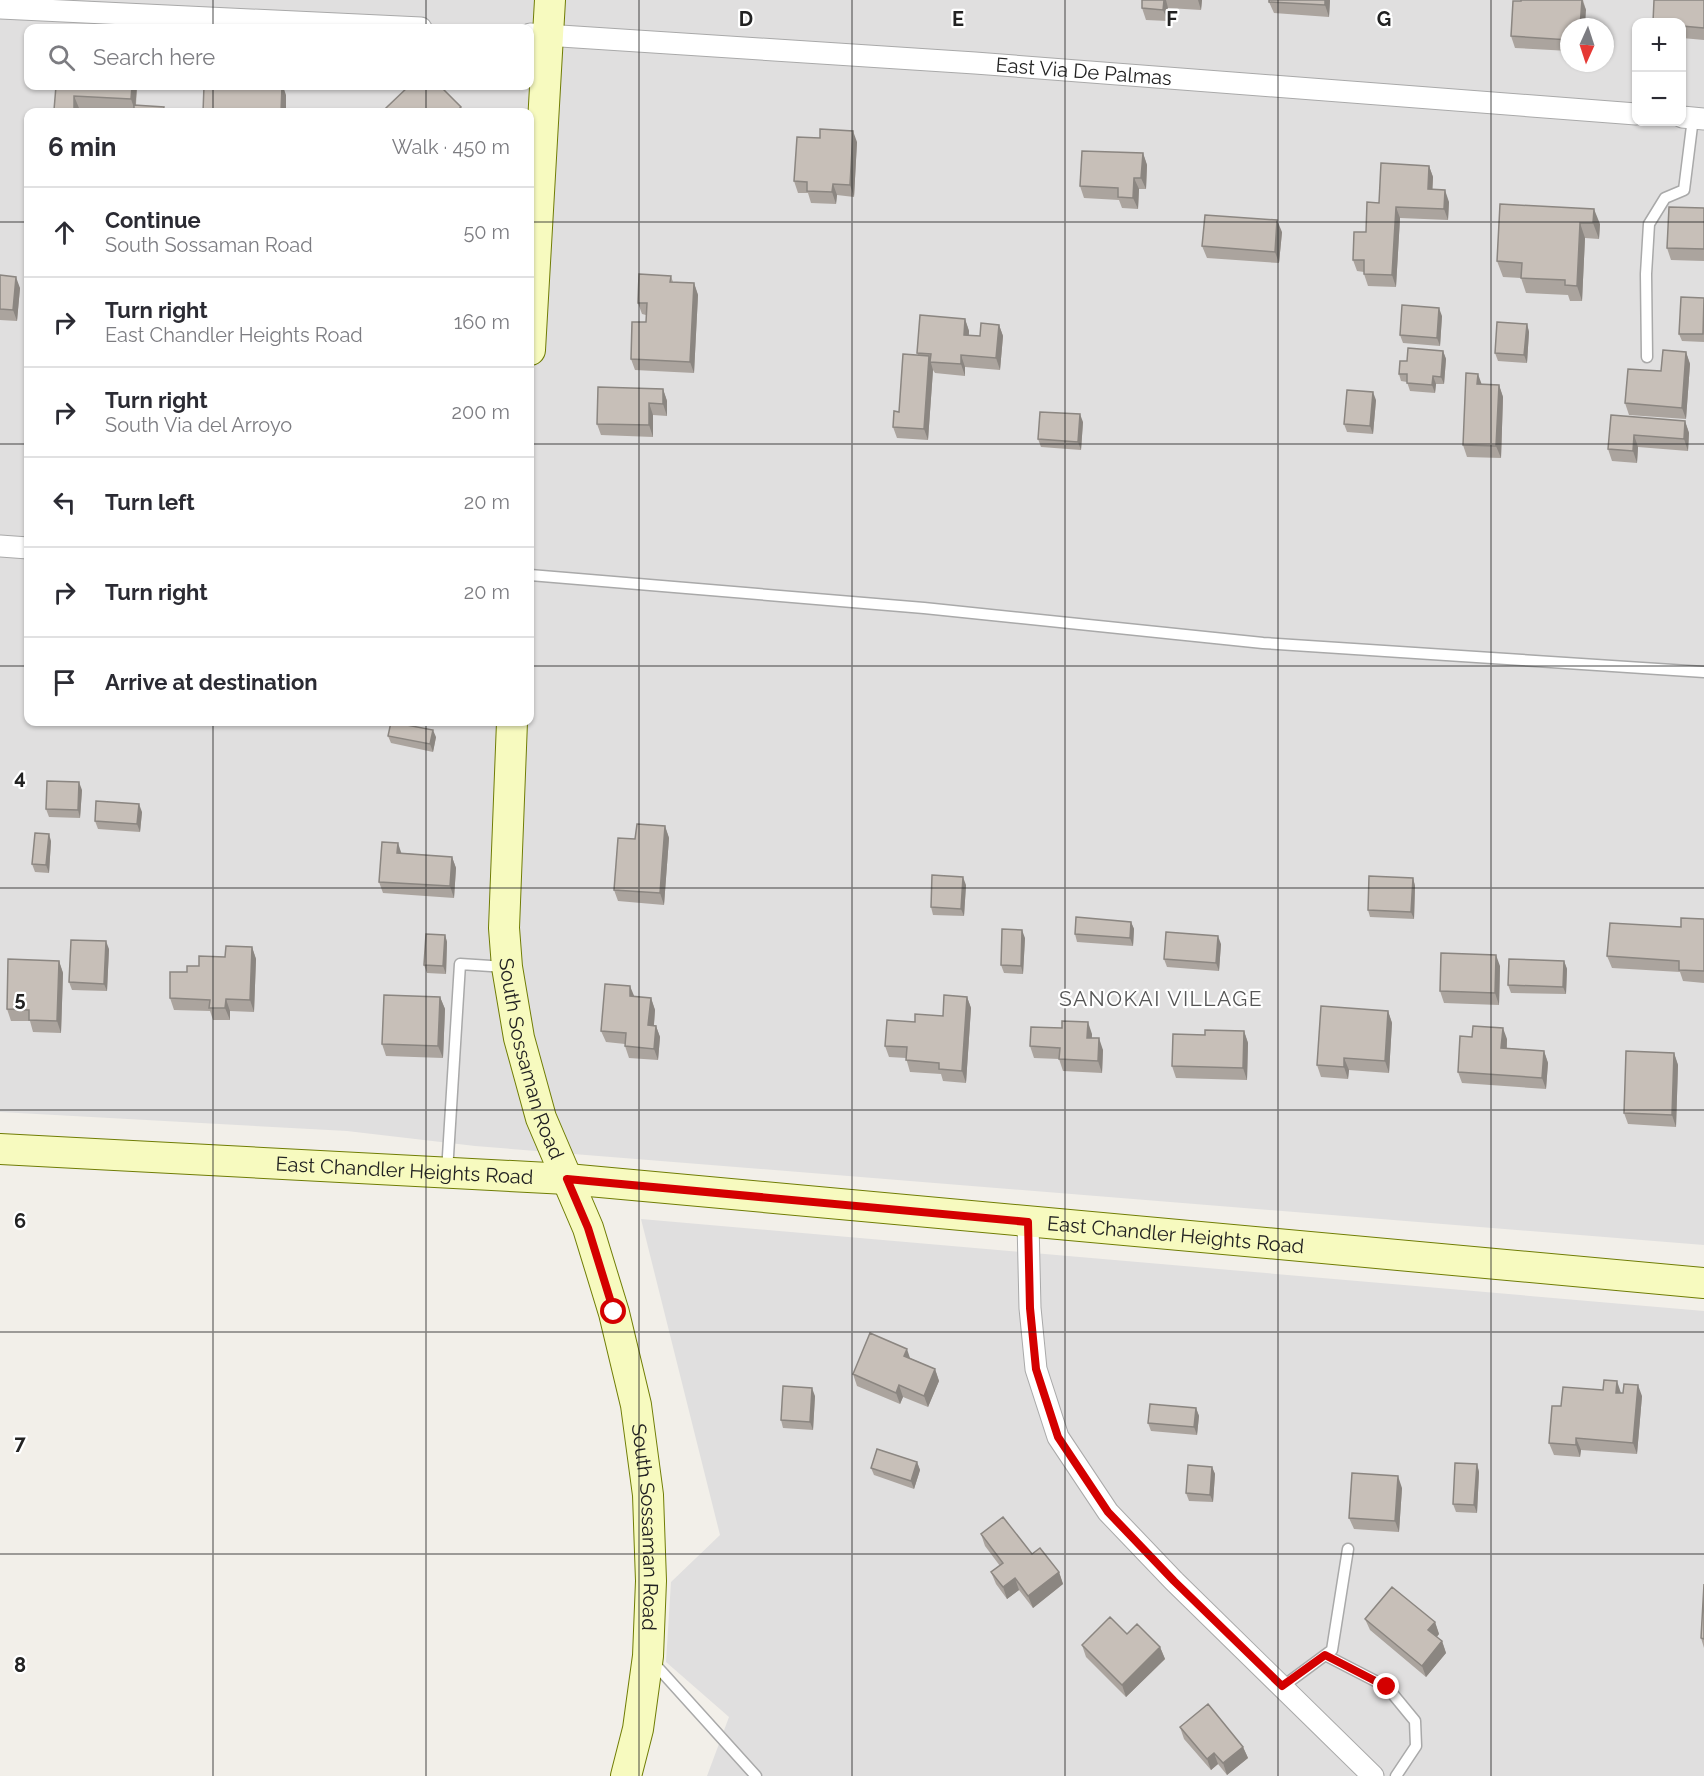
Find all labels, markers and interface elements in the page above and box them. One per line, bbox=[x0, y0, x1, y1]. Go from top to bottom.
text: D bbox=[739, 7, 753, 31]
text: E bbox=[952, 7, 964, 31]
text: F bbox=[1166, 7, 1178, 31]
text: G bbox=[1377, 7, 1391, 31]
north arrow bbox=[1560, 18, 1614, 72]
map controls bbox=[1632, 18, 1686, 126]
button: + bbox=[1632, 18, 1686, 72]
search box bbox=[24, 24, 534, 90]
icon: search bbox=[45, 41, 78, 74]
text: Search here bbox=[93, 44, 215, 70]
street label: East Via De Palmas bbox=[995, 53, 1173, 90]
button: − bbox=[1632, 72, 1686, 126]
text: 6 min bbox=[48, 132, 117, 162]
text: Walk · 450 m bbox=[392, 135, 510, 159]
text: Continue bbox=[105, 207, 201, 233]
icon: ahead bbox=[48, 216, 81, 249]
text: 50 m bbox=[463, 220, 510, 244]
text: South Sossaman Road bbox=[105, 233, 313, 257]
text: Turn right bbox=[105, 297, 208, 323]
icon: right bbox=[48, 306, 81, 339]
text: 160 m bbox=[454, 310, 510, 334]
text: East Chandler Heights Road bbox=[105, 323, 363, 347]
text: Turn right bbox=[105, 387, 208, 413]
icon: right bbox=[48, 396, 81, 429]
text: 200 m bbox=[452, 400, 510, 424]
text: South Via del Arroyo bbox=[105, 413, 292, 437]
icon: left bbox=[48, 486, 81, 519]
text: Turn left bbox=[105, 489, 195, 515]
text: 20 m bbox=[464, 490, 510, 514]
icon: right bbox=[48, 576, 81, 609]
text: Turn right bbox=[105, 579, 208, 605]
text: 20 m bbox=[464, 580, 510, 604]
icon: arrive bbox=[48, 666, 81, 699]
text: Arrive at destination bbox=[105, 669, 318, 695]
text: 4 bbox=[14, 765, 26, 789]
street label: South Sossaman Road bbox=[494, 957, 569, 1163]
district label: SANOKAI VILLAGE bbox=[1059, 986, 1263, 1011]
text: 5 bbox=[14, 987, 26, 1011]
street label: East Chandler Heights Road bbox=[275, 1152, 534, 1189]
text: 6 bbox=[14, 1209, 26, 1233]
street label: East Chandler Heights Road bbox=[1046, 1211, 1305, 1258]
route start bbox=[600, 1298, 626, 1324]
street label: South Sossaman Road bbox=[627, 1422, 663, 1631]
text: 7 bbox=[14, 1431, 26, 1455]
text: 8 bbox=[14, 1653, 26, 1677]
route end bbox=[1373, 1673, 1399, 1699]

